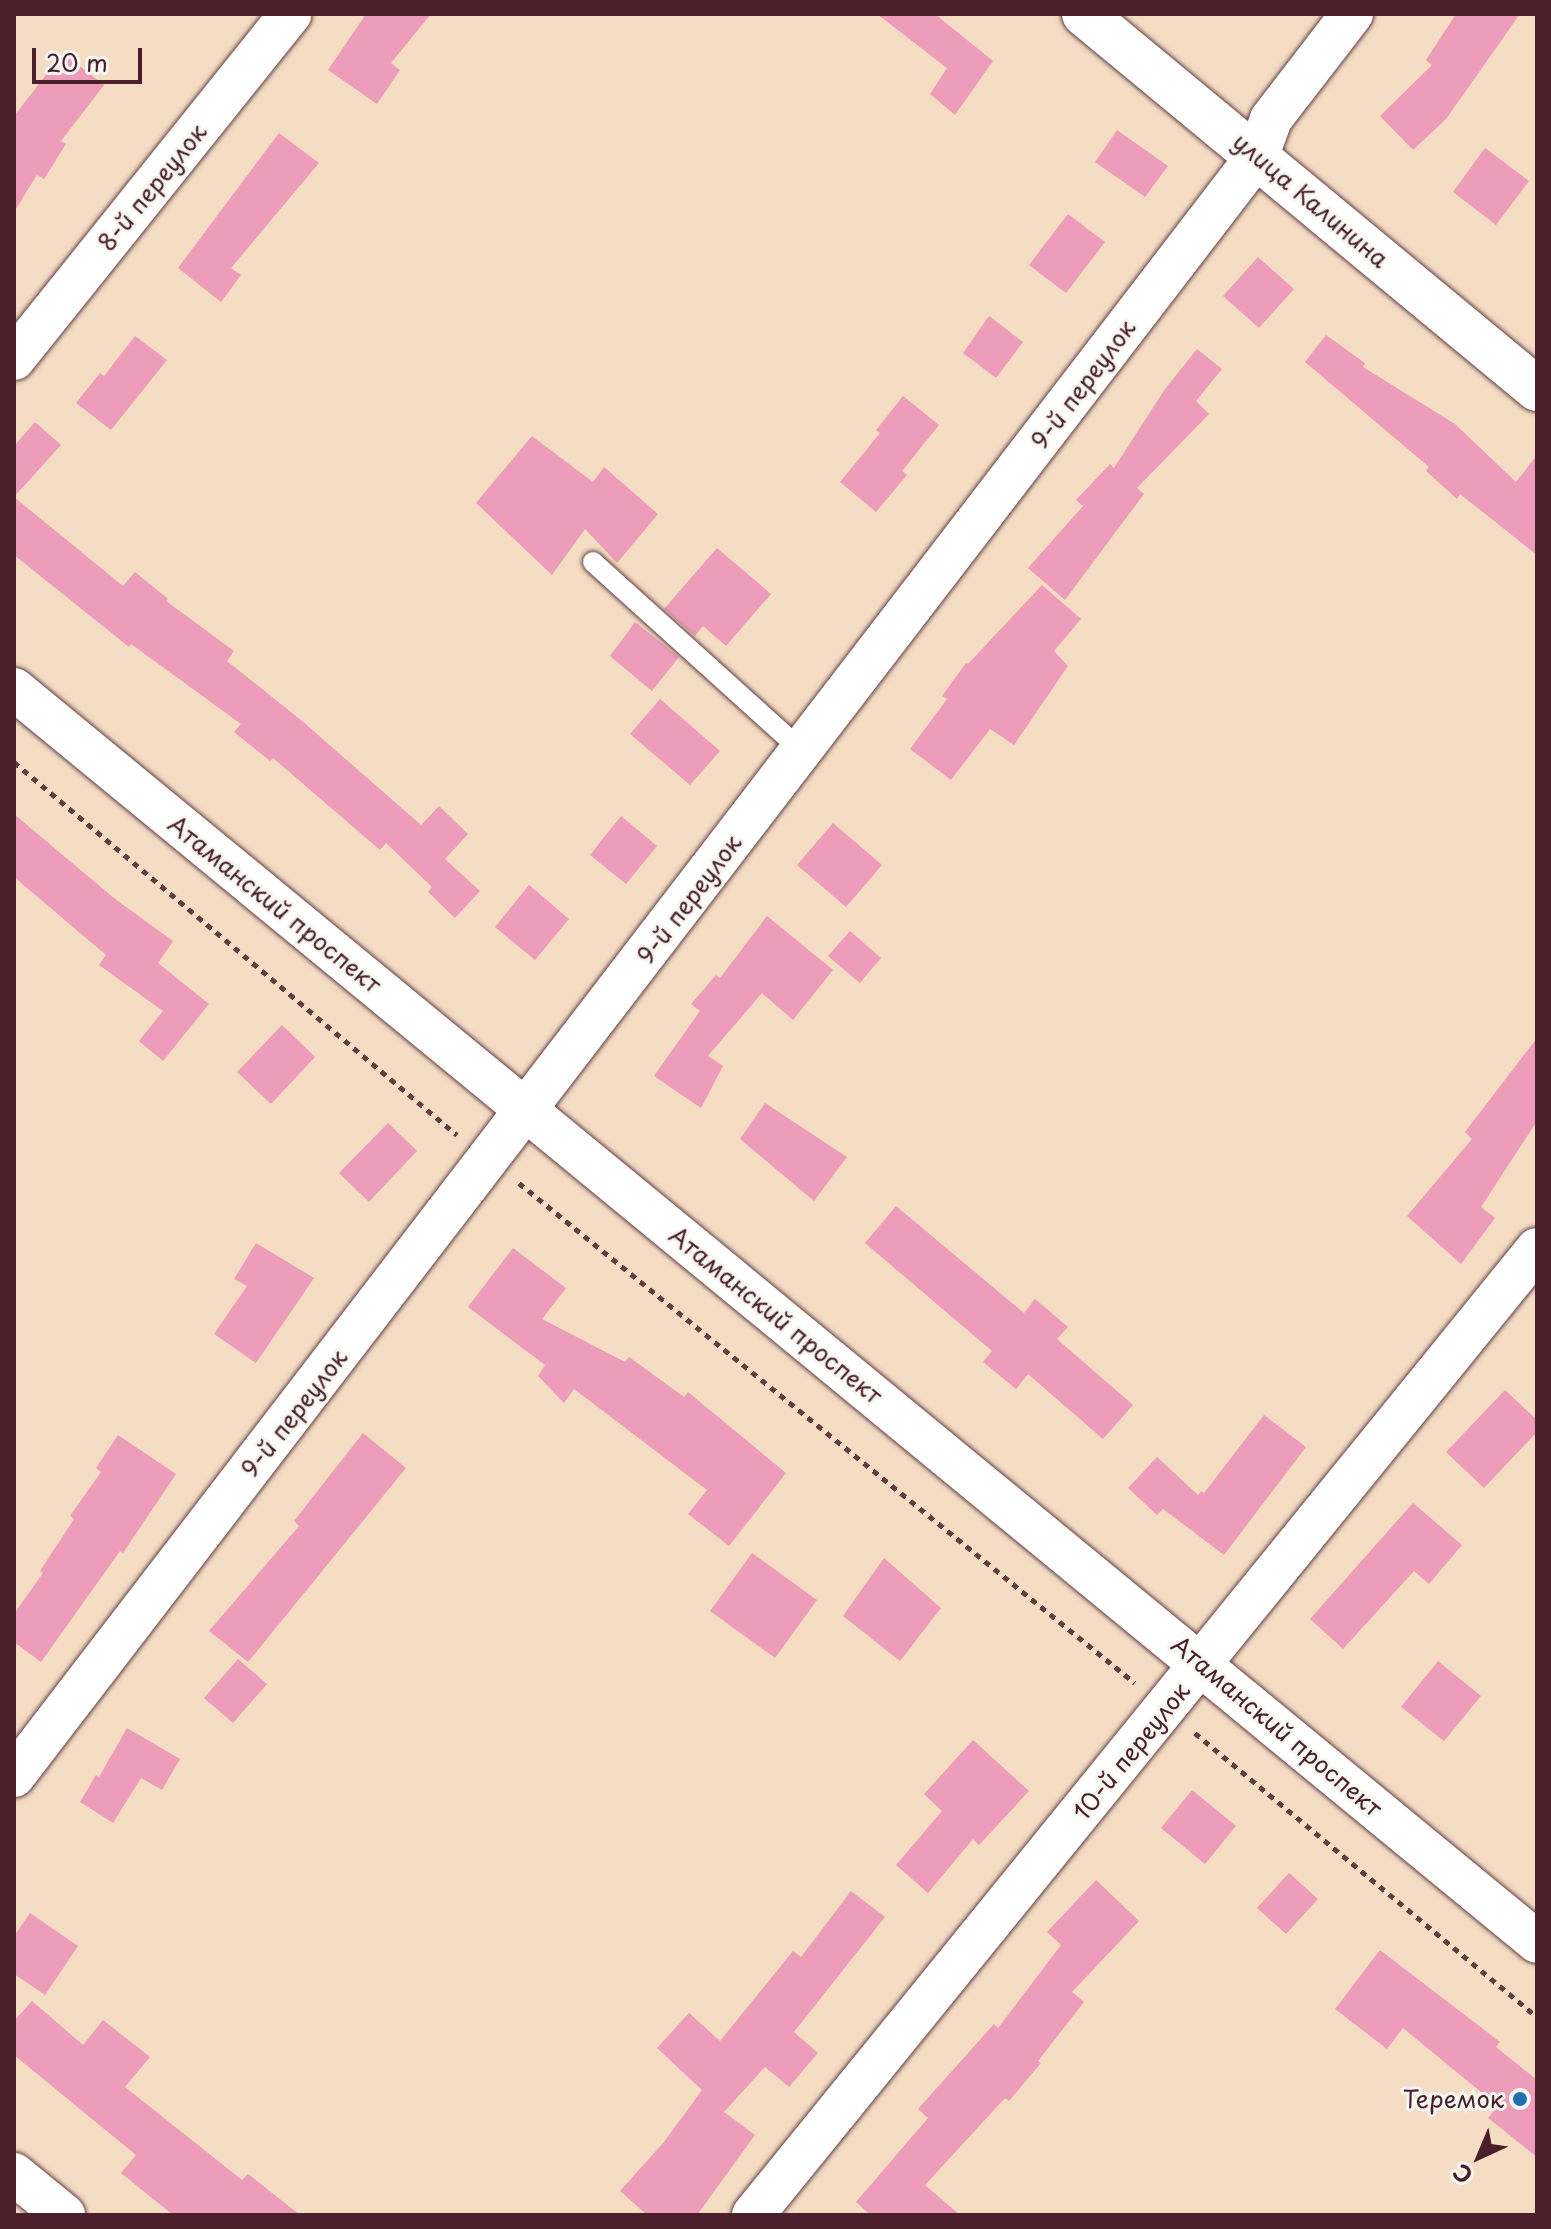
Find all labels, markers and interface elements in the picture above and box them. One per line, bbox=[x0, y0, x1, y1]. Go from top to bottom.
scale bar bbox=[36, 32, 146, 82]
text: 20 m bbox=[46, 44, 108, 80]
street label: 8-й переулок bbox=[92, 117, 212, 257]
street label: улица Калинина bbox=[1227, 127, 1395, 273]
street label: 9-й переулок bbox=[1025, 313, 1141, 455]
street label: Атаманский проспект bbox=[163, 809, 387, 999]
street label: 9-й переулок bbox=[631, 828, 747, 970]
street label: Атаманский проспект bbox=[664, 1220, 888, 1410]
street label: 9-й переулок bbox=[235, 1343, 353, 1483]
street label: Атаманский проспект bbox=[1166, 1629, 1388, 1823]
street label: 10-й переулок bbox=[1067, 1676, 1195, 1826]
place label: Теремок bbox=[1403, 2085, 1504, 2113]
marker: Теремок bbox=[1511, 2090, 1529, 2108]
north arrow bbox=[1439, 2117, 1519, 2197]
text: С bbox=[1445, 2157, 1479, 2192]

